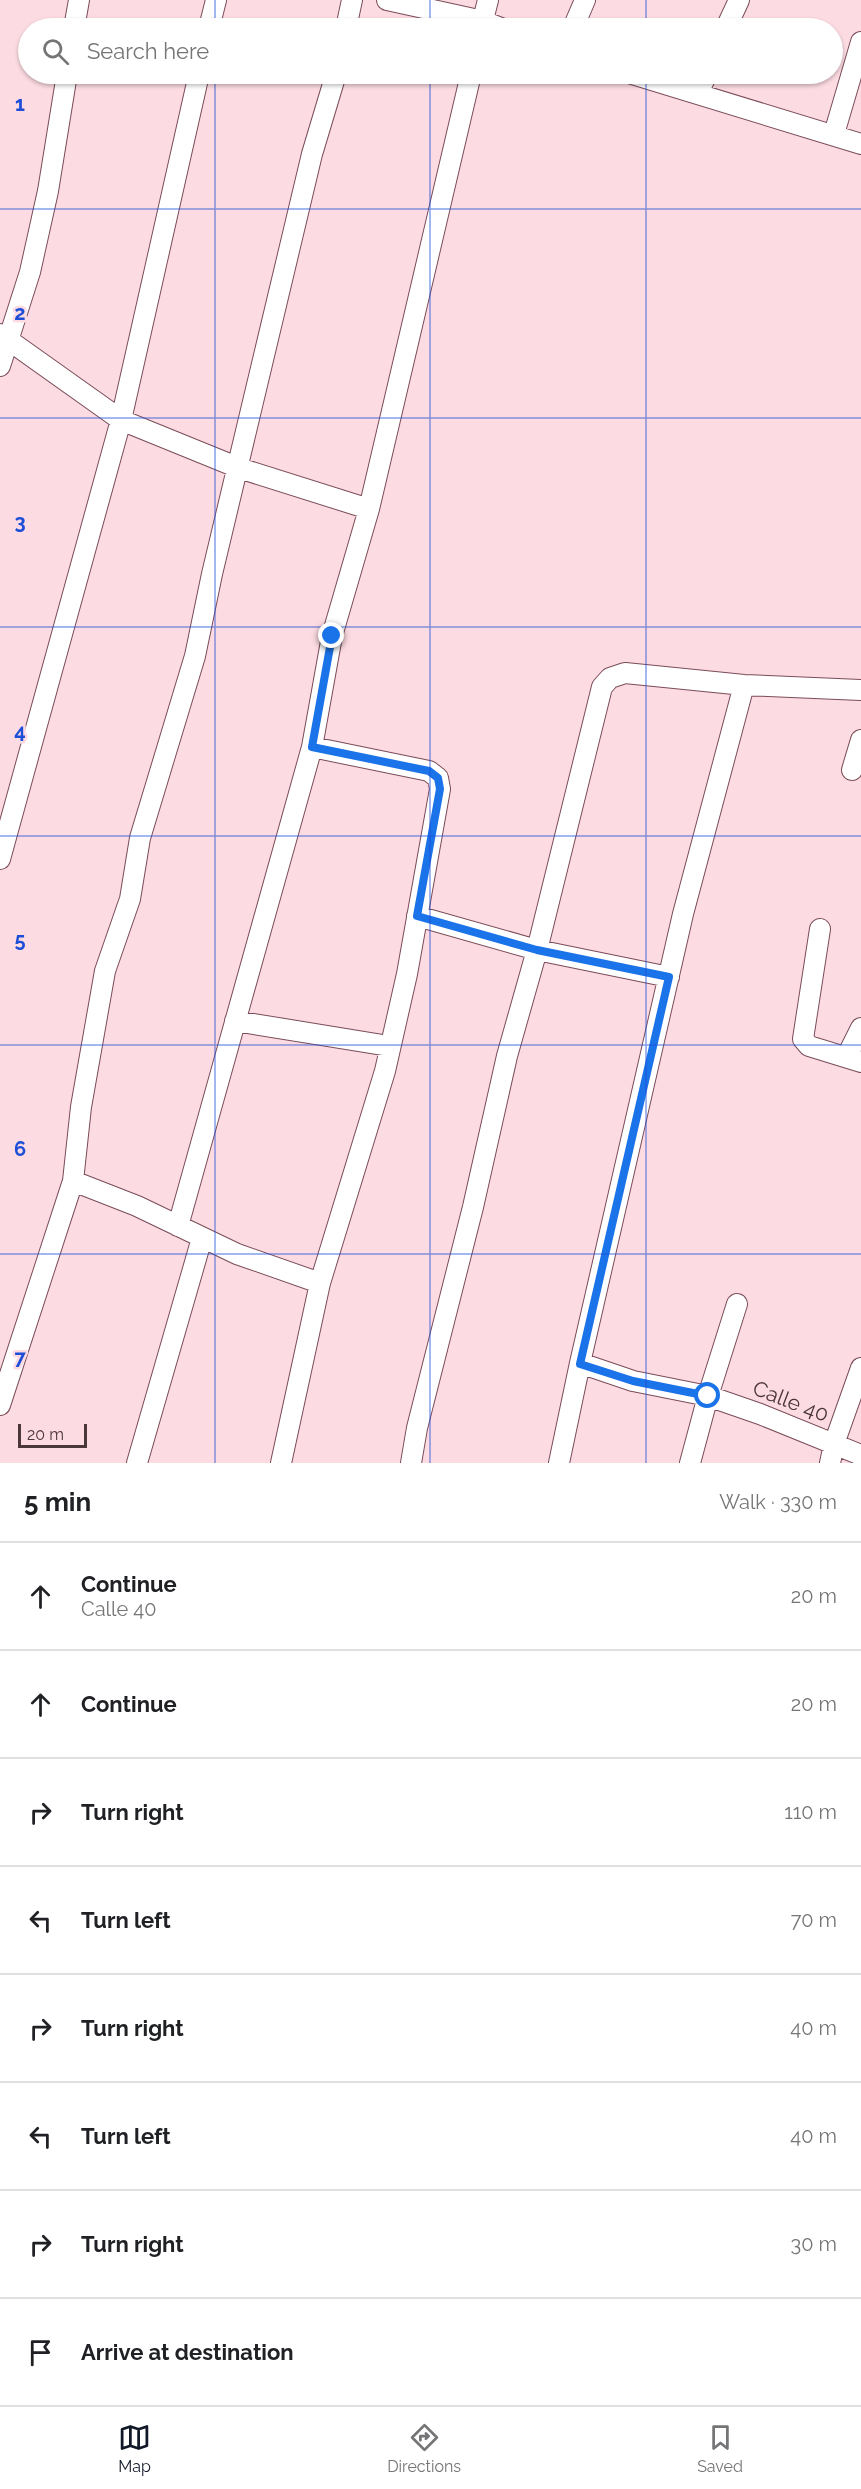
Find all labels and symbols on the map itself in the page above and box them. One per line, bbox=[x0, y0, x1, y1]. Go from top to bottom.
text: 1 bbox=[15, 92, 25, 116]
text: 2 bbox=[14, 301, 26, 325]
text: 3 bbox=[14, 510, 26, 534]
route end bbox=[318, 622, 344, 648]
text: 4 bbox=[14, 719, 26, 743]
text: 5 bbox=[14, 928, 26, 952]
text: 6 bbox=[14, 1137, 26, 1161]
text: 7 bbox=[14, 1346, 26, 1370]
street label: Calle 40 bbox=[750, 1375, 832, 1427]
route start bbox=[694, 1382, 720, 1408]
scale bar bbox=[18, 1421, 87, 1448]

